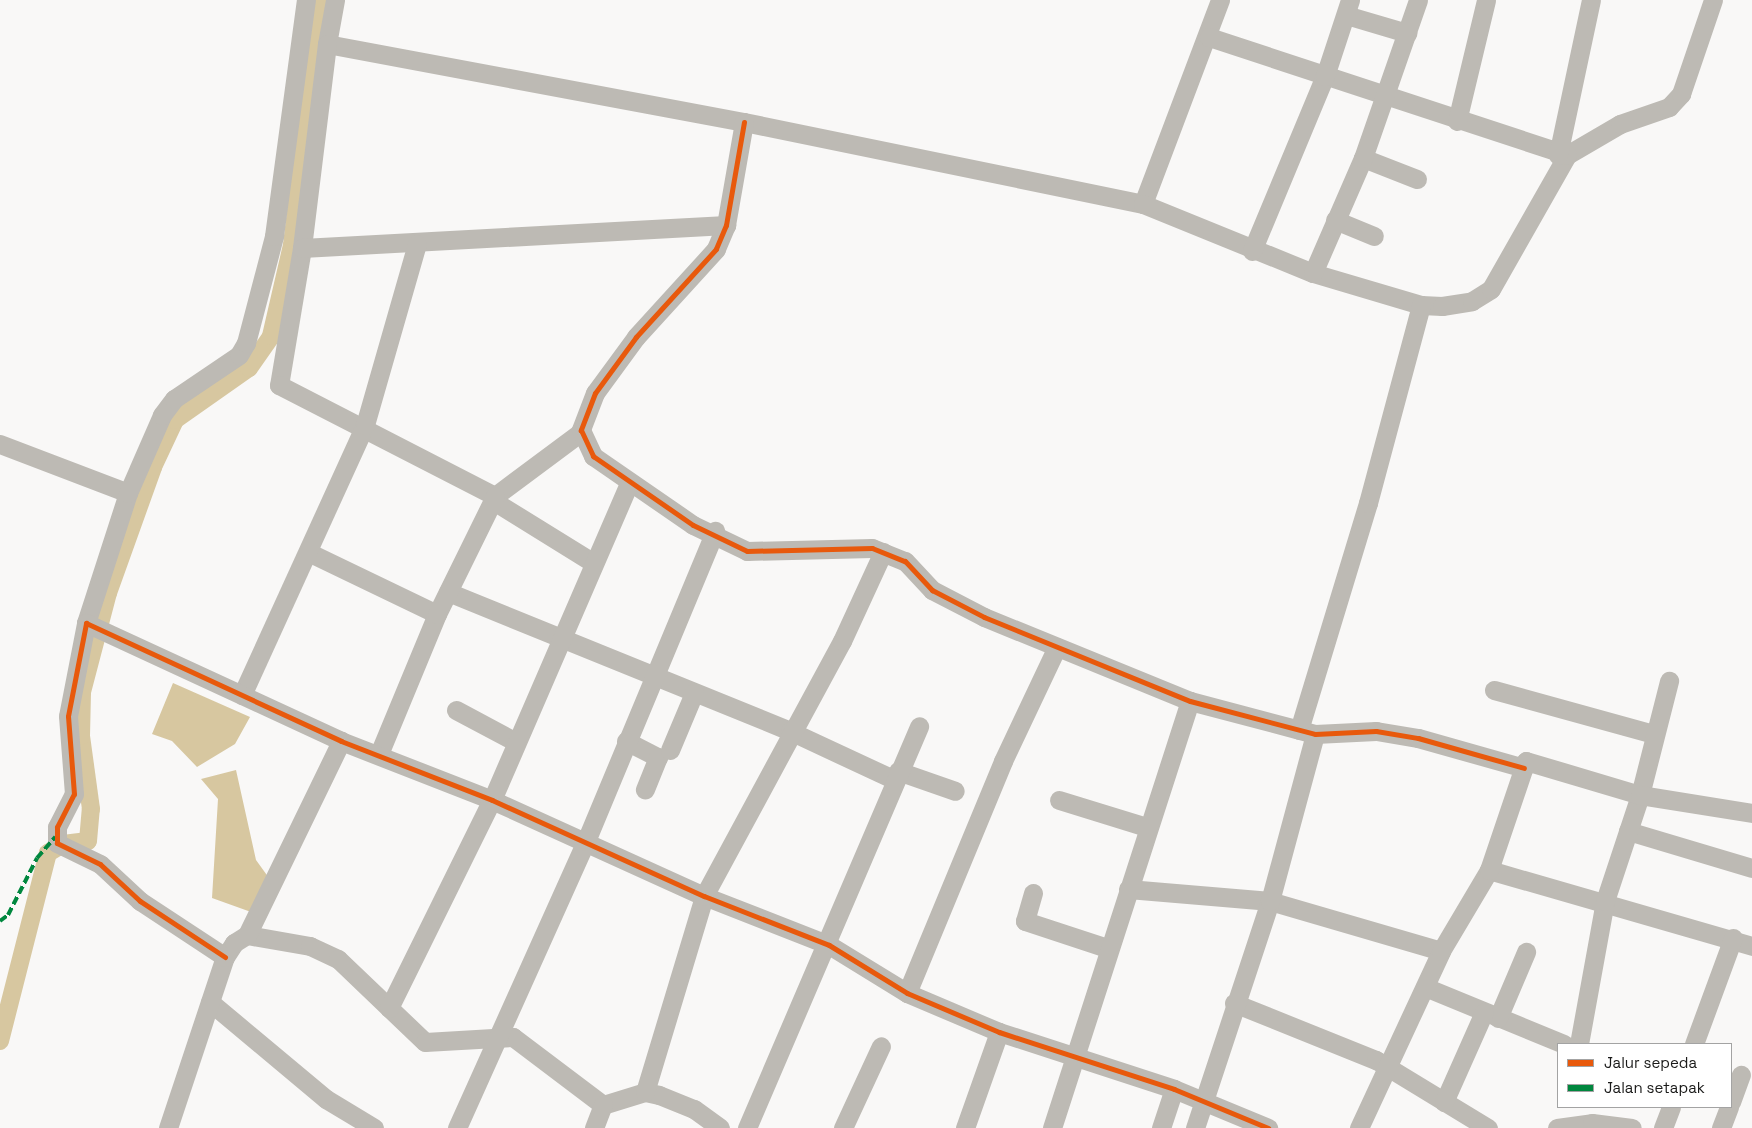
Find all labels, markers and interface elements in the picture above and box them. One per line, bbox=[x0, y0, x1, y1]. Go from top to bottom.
legend bbox=[1557, 1043, 1732, 1108]
text: Jalur sepeda bbox=[1604, 1053, 1697, 1072]
text: Jalan setapak bbox=[1604, 1078, 1705, 1097]

